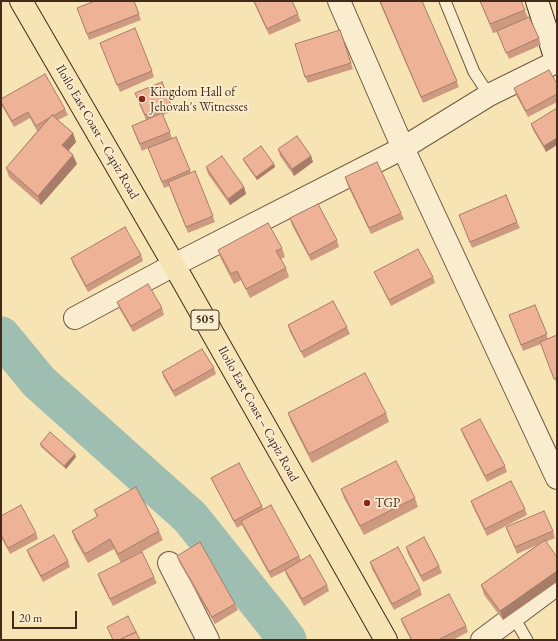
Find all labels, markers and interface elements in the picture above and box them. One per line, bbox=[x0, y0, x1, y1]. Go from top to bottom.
street label: Iloilo East Coast – Capiz Road bbox=[52, 62, 142, 202]
place label: Kingdom Hall of Jehovah's Witnesses bbox=[150, 84, 248, 115]
marker: Kingdom Hall of Jehovah's Witnesses bbox=[137, 94, 147, 104]
road number: 505 bbox=[191, 310, 219, 330]
street label: Iloilo East Coast – Capiz Road bbox=[214, 343, 302, 485]
place label: TGP bbox=[375, 495, 400, 511]
marker: TGP bbox=[362, 498, 372, 508]
scale bar bbox=[14, 603, 79, 629]
text: 20 m bbox=[19, 610, 42, 626]

